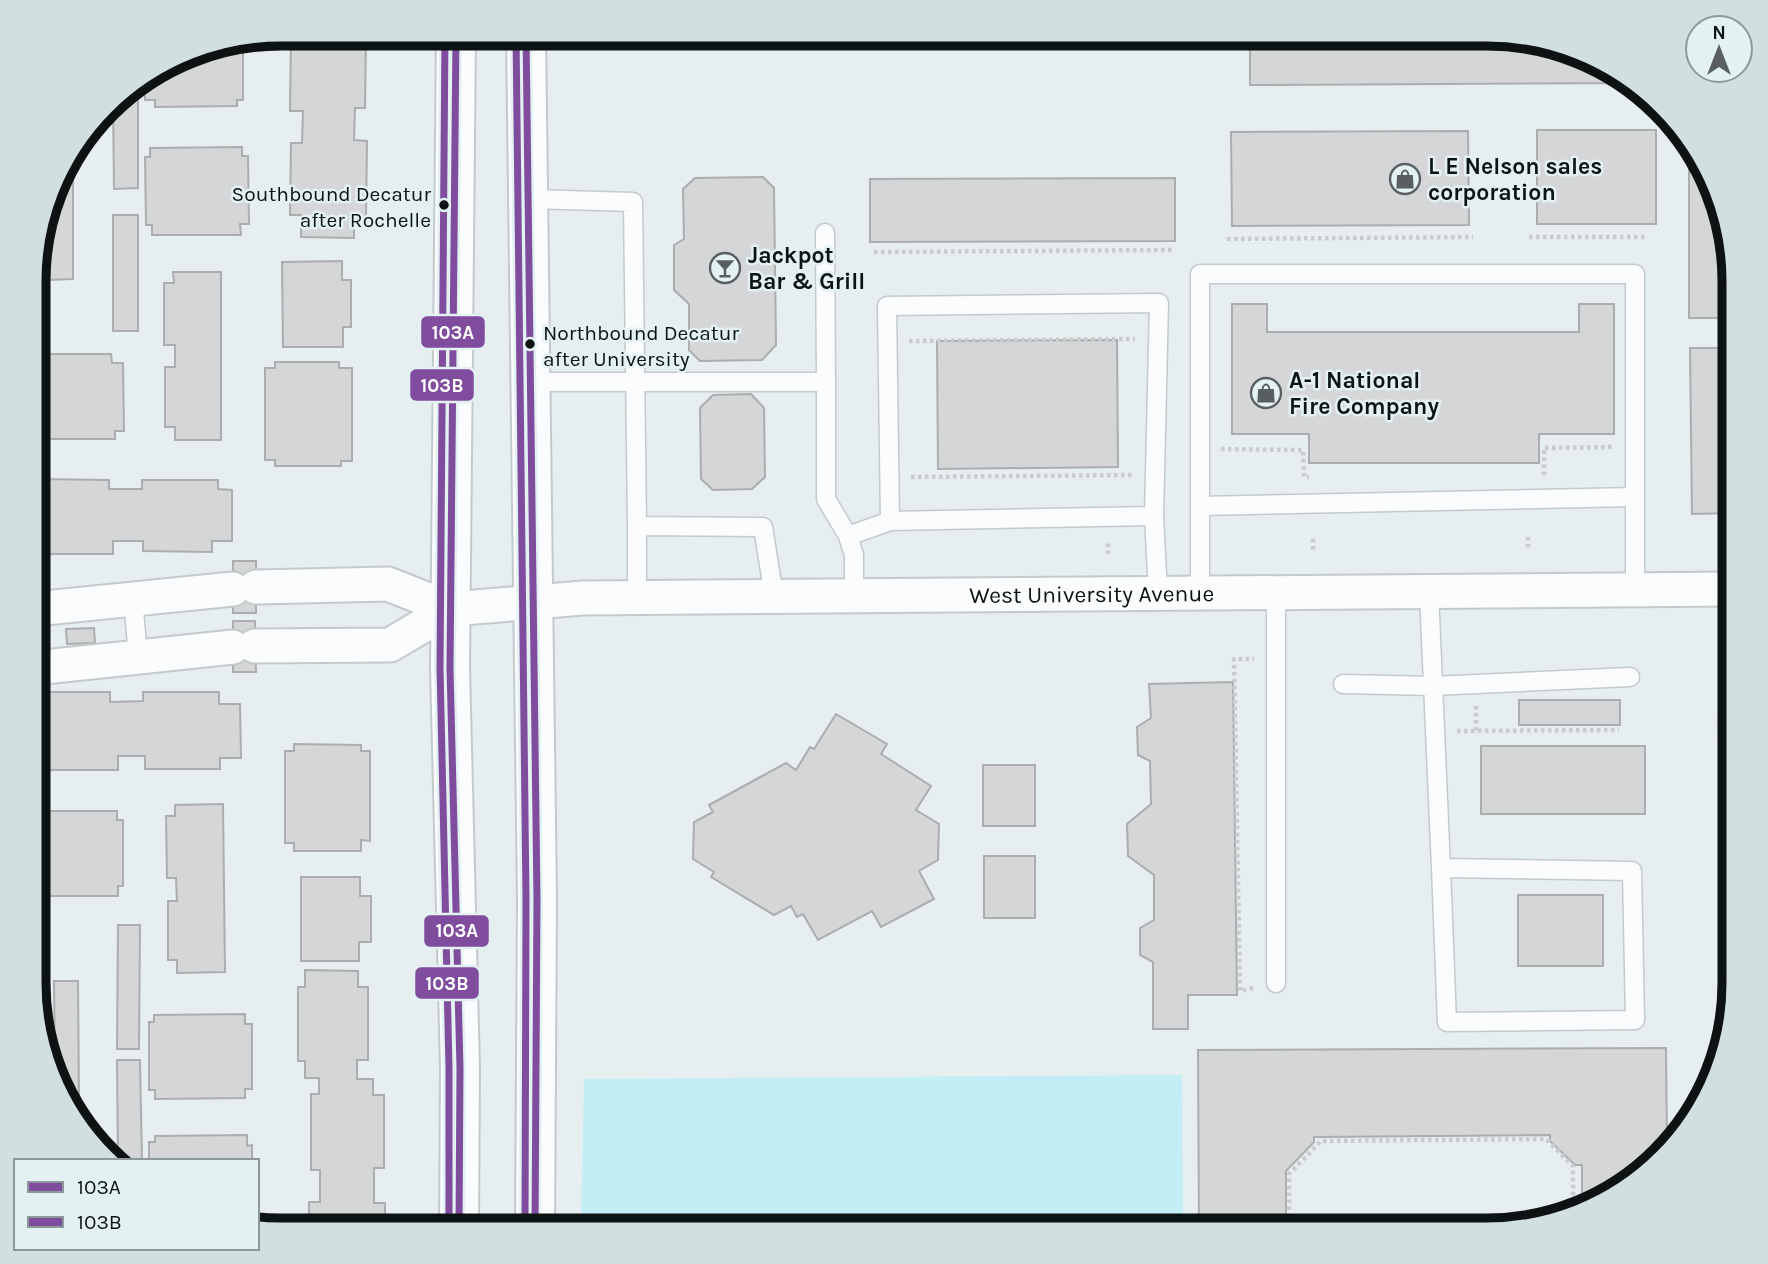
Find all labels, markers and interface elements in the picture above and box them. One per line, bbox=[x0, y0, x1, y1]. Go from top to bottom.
north arrow bbox=[1684, 14, 1754, 84]
text: N bbox=[1712, 22, 1726, 44]
place label: L E Nelson sales corporation bbox=[1428, 153, 1602, 206]
shop icon: L E Nelson sales corporation bbox=[1388, 162, 1422, 196]
place label: Southbound Decatur after Rochelle bbox=[232, 182, 431, 232]
marker: Southbound Decatur after Rochelle bbox=[437, 198, 451, 212]
place label: Jackpot Bar & Grill bbox=[748, 242, 865, 295]
bar icon: Jackpot Bar & Grill bbox=[708, 251, 742, 285]
line badge: 103A bbox=[420, 315, 486, 349]
place label: Northbound Decatur after University bbox=[543, 321, 739, 371]
text: 103A bbox=[432, 322, 474, 344]
marker: Northbound Decatur after University bbox=[523, 337, 537, 351]
place label: A-1 National Fire Company bbox=[1289, 367, 1439, 420]
line badge: 103B bbox=[409, 368, 475, 402]
text: 103B bbox=[421, 375, 463, 397]
shop icon: A-1 National Fire Company bbox=[1249, 376, 1283, 410]
street label: West University Avenue bbox=[969, 580, 1214, 609]
line badge: 103A bbox=[423, 914, 490, 948]
text: 103A bbox=[436, 920, 478, 942]
line badge: 103B bbox=[414, 966, 480, 1000]
text: 103B bbox=[426, 973, 468, 995]
legend bbox=[14, 1159, 259, 1250]
text: 103A bbox=[77, 1175, 121, 1199]
text: 103B bbox=[77, 1210, 122, 1234]

